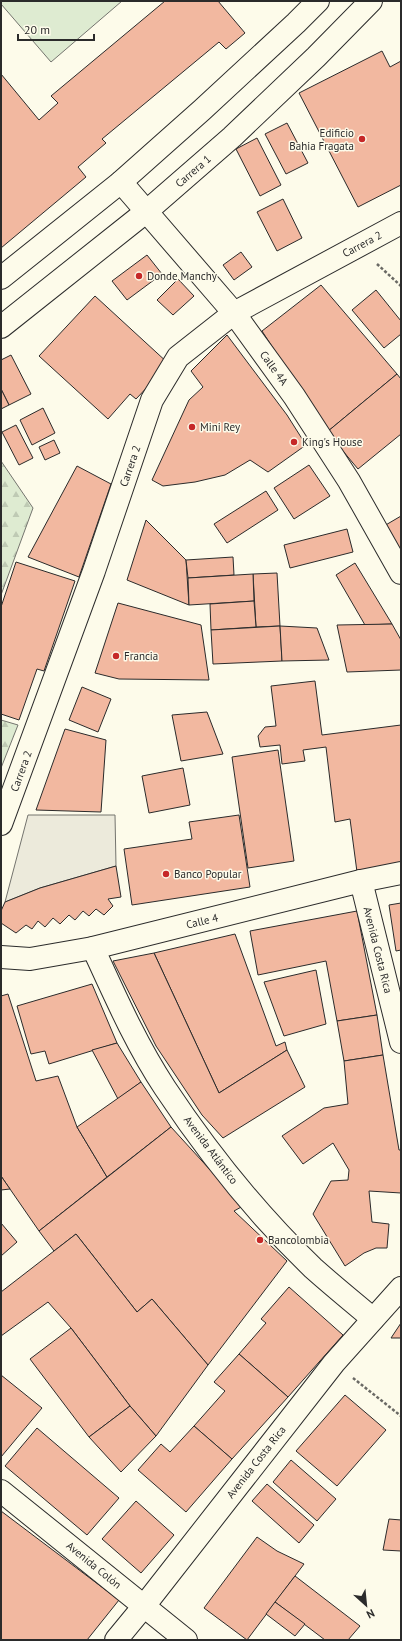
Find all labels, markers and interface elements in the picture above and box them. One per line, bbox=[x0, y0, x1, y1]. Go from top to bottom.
scale bar bbox=[18, 16, 94, 42]
text: 20 m bbox=[24, 22, 50, 37]
place label: Edificio Bahia Fragata bbox=[289, 126, 354, 153]
marker: Edificio Bahia Fragata bbox=[357, 134, 367, 144]
street label: Carrera 1 bbox=[172, 152, 214, 190]
street label: Carrera 2 bbox=[340, 228, 384, 260]
place label: Donde Manchy bbox=[147, 269, 218, 283]
marker: Donde Manchy bbox=[134, 271, 144, 281]
street label: Calle 4A bbox=[257, 348, 291, 388]
place label: Mini Rey bbox=[200, 420, 241, 434]
marker: Mini Rey bbox=[187, 422, 197, 432]
place label: King's House bbox=[302, 435, 363, 449]
marker: King's House bbox=[289, 437, 299, 447]
street label: Carrera 2 bbox=[116, 444, 144, 488]
place label: Francia bbox=[124, 649, 158, 663]
marker: Francia bbox=[111, 651, 121, 661]
street label: Carrera 2 bbox=[7, 749, 35, 793]
place label: Banco Popular bbox=[174, 867, 242, 881]
marker: Banco Popular bbox=[161, 869, 171, 879]
street label: Avenida Costa Rica bbox=[360, 905, 396, 995]
street label: Calle 4 bbox=[185, 910, 219, 932]
street label: Avenida Atlántico bbox=[181, 1113, 241, 1187]
place label: Bancolombia bbox=[268, 1233, 329, 1247]
marker: Bancolombia bbox=[255, 1235, 265, 1245]
street label: Avenida Costa Rica bbox=[223, 1423, 289, 1501]
street label: Avenida Colón bbox=[64, 1538, 124, 1592]
north arrow bbox=[346, 1585, 386, 1625]
text: N bbox=[364, 1606, 377, 1622]

